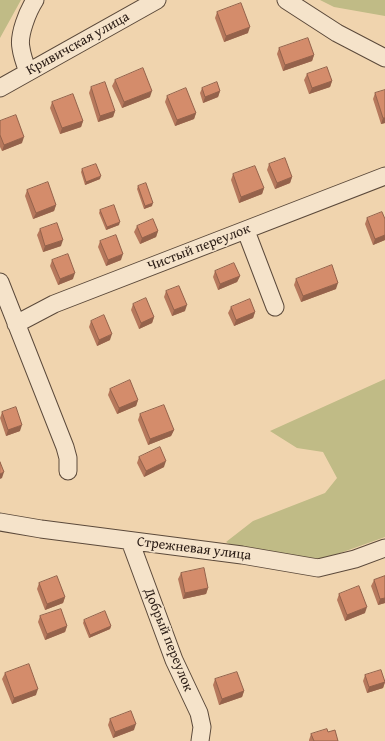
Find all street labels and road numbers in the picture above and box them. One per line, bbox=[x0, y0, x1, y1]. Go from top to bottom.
street label: Кривичская улица bbox=[24, 9, 132, 79]
street label: Чистый переулок bbox=[145, 221, 253, 275]
street label: Стрежневая улица bbox=[136, 534, 252, 564]
street label: Добрый переулок bbox=[140, 586, 196, 694]

